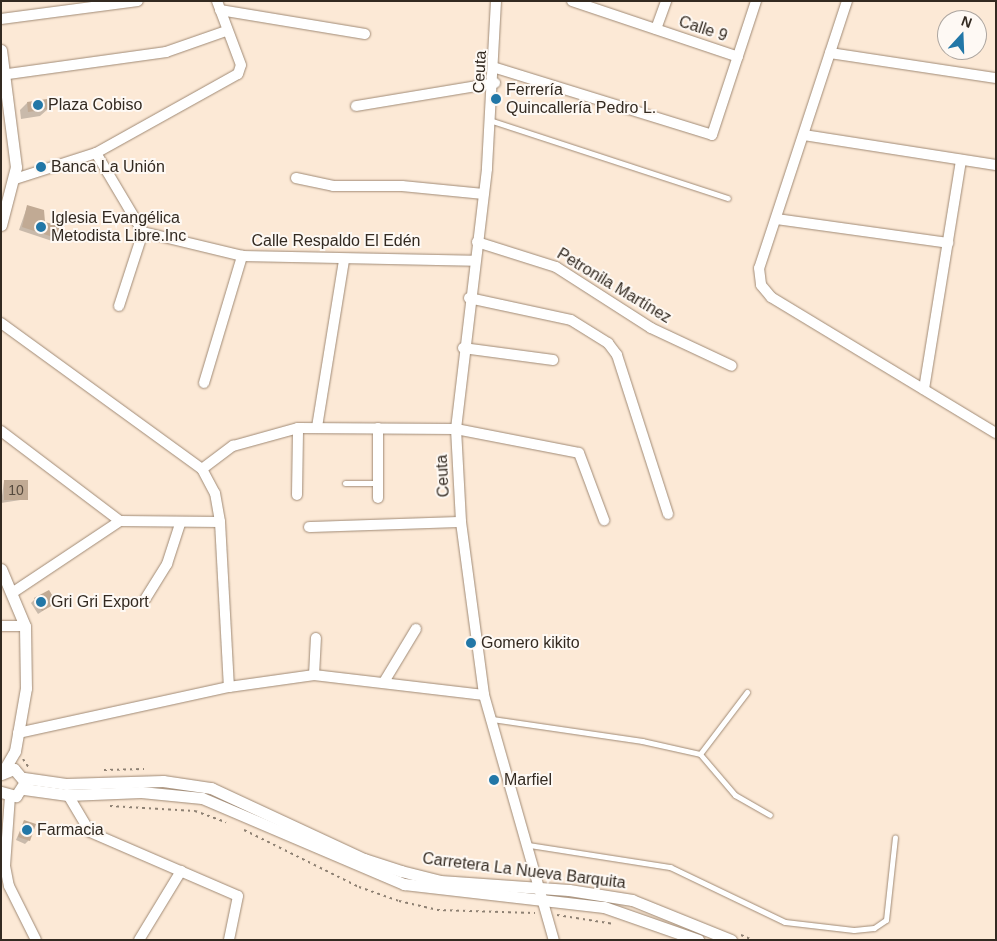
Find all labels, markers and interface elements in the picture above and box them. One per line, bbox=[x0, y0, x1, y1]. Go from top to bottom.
north arrow bbox=[937, 10, 987, 60]
street label: Calle 9 bbox=[676, 12, 730, 46]
text: N bbox=[959, 13, 974, 31]
street label: Ceuta bbox=[469, 50, 491, 94]
place label: Ferrería Quincallería Pedro L. bbox=[506, 80, 656, 118]
marker: Ferrería Quincallería Pedro L. bbox=[490, 93, 502, 105]
place label: Plaza Cobiso bbox=[48, 95, 142, 115]
marker: Plaza Cobiso bbox=[32, 99, 44, 111]
place label: Banca La Unión bbox=[51, 157, 165, 177]
marker: Banca La Unión bbox=[35, 161, 47, 173]
place label: Iglesia Evangélica Metodista Libre.Inc bbox=[51, 208, 186, 246]
marker: Iglesia Evangélica Metodista Libre.Inc bbox=[35, 221, 47, 233]
street label: Calle Respaldo El Edén bbox=[252, 231, 420, 251]
street label: Petronila Martínez bbox=[553, 244, 675, 328]
street label: Ceuta bbox=[432, 454, 454, 498]
house number: 10 bbox=[8, 482, 24, 498]
place label: Gri Gri Export bbox=[51, 592, 149, 612]
marker: Gri Gri Export bbox=[35, 596, 47, 608]
place label: Gomero kikito bbox=[481, 633, 580, 653]
marker: Gomero kikito bbox=[465, 637, 477, 649]
place label: Marfiel bbox=[504, 770, 552, 790]
marker: Marfiel bbox=[488, 774, 500, 786]
place label: Farmacia bbox=[37, 820, 104, 840]
marker: Farmacia bbox=[21, 824, 33, 836]
street label: Carretera La Nueva Barquita bbox=[421, 849, 627, 893]

